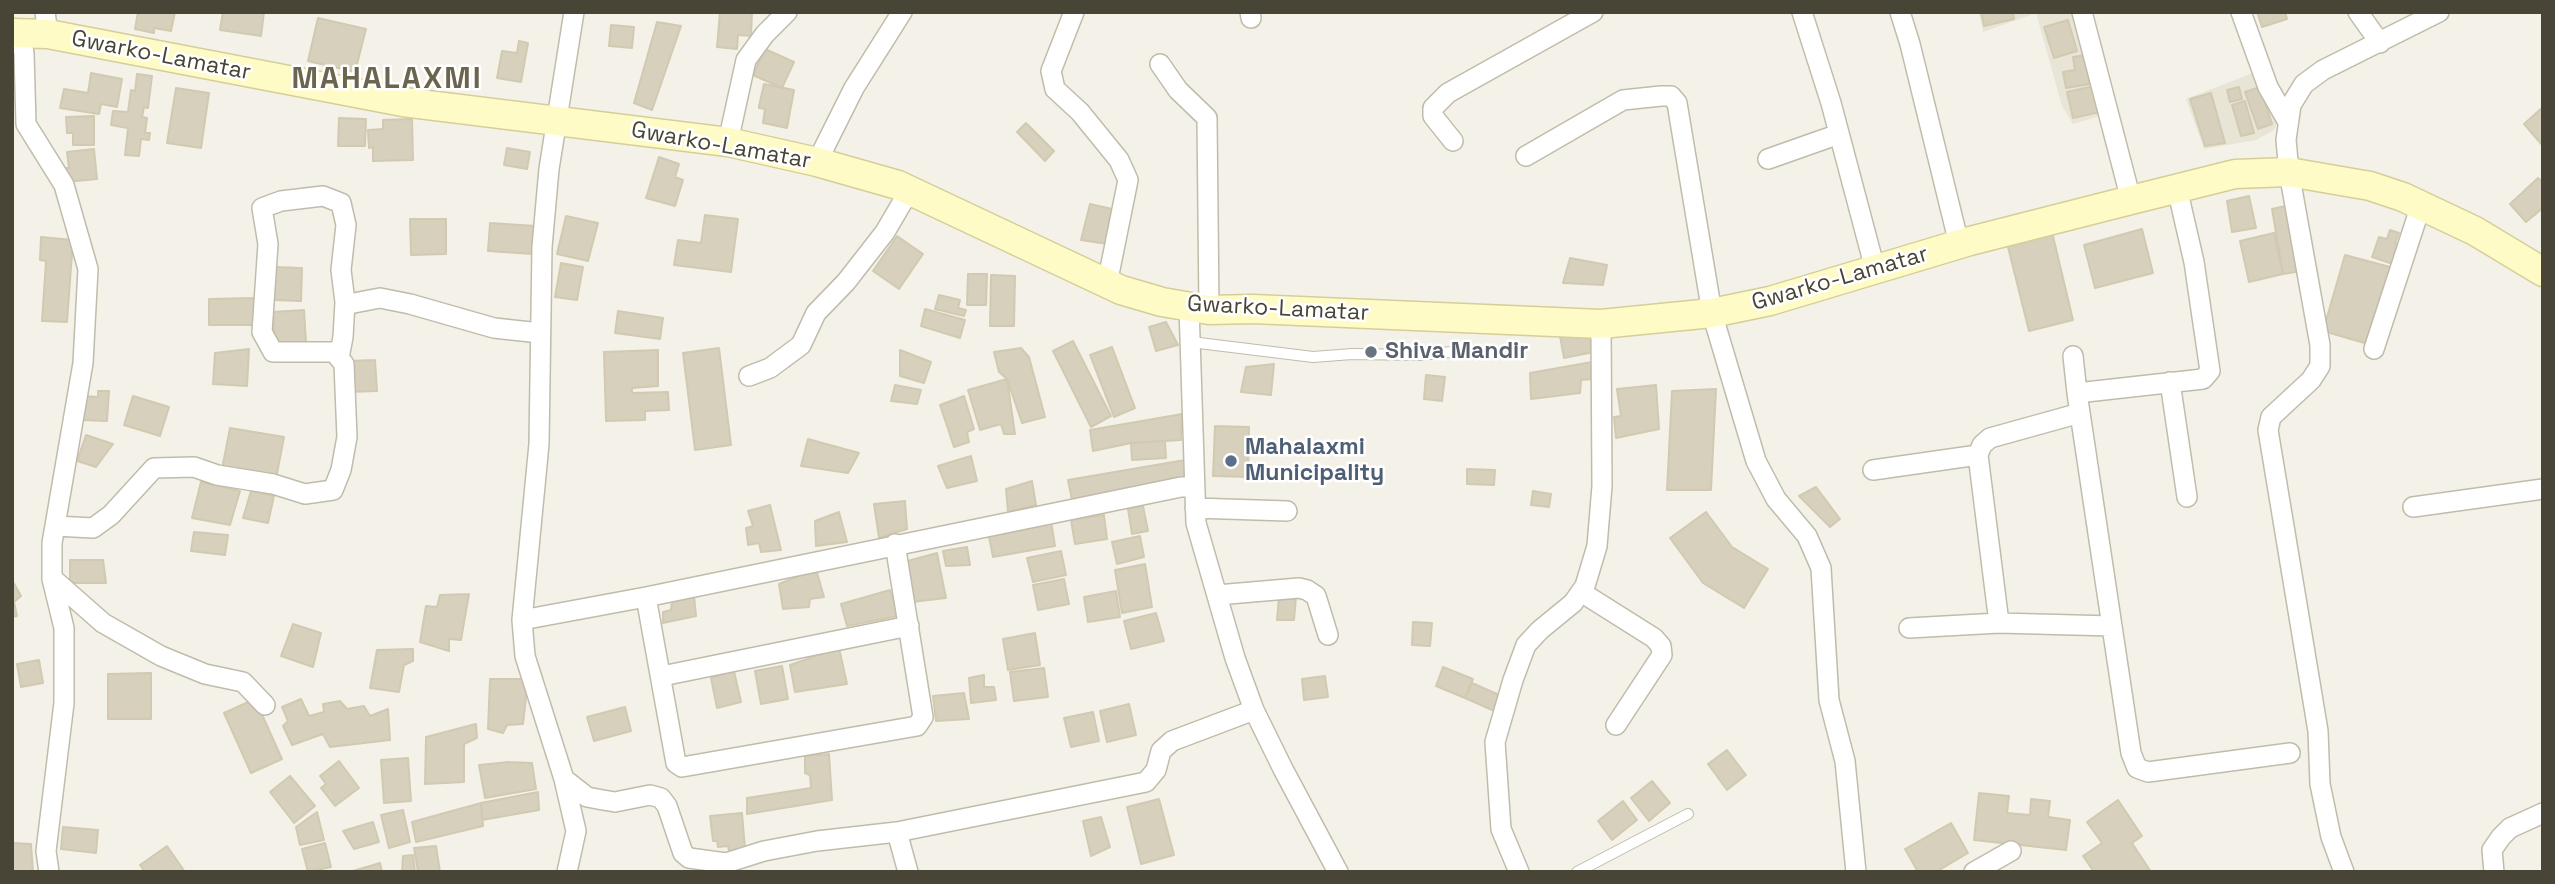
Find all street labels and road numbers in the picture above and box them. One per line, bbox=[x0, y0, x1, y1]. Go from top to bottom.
street label: Gwarko-Lamatar bbox=[69, 25, 253, 87]
street label: Gwarko-Lamatar bbox=[629, 117, 813, 175]
street label: Gwarko-Lamatar bbox=[1749, 241, 1931, 317]
street label: Gwarko-Lamatar bbox=[1186, 290, 1370, 328]

